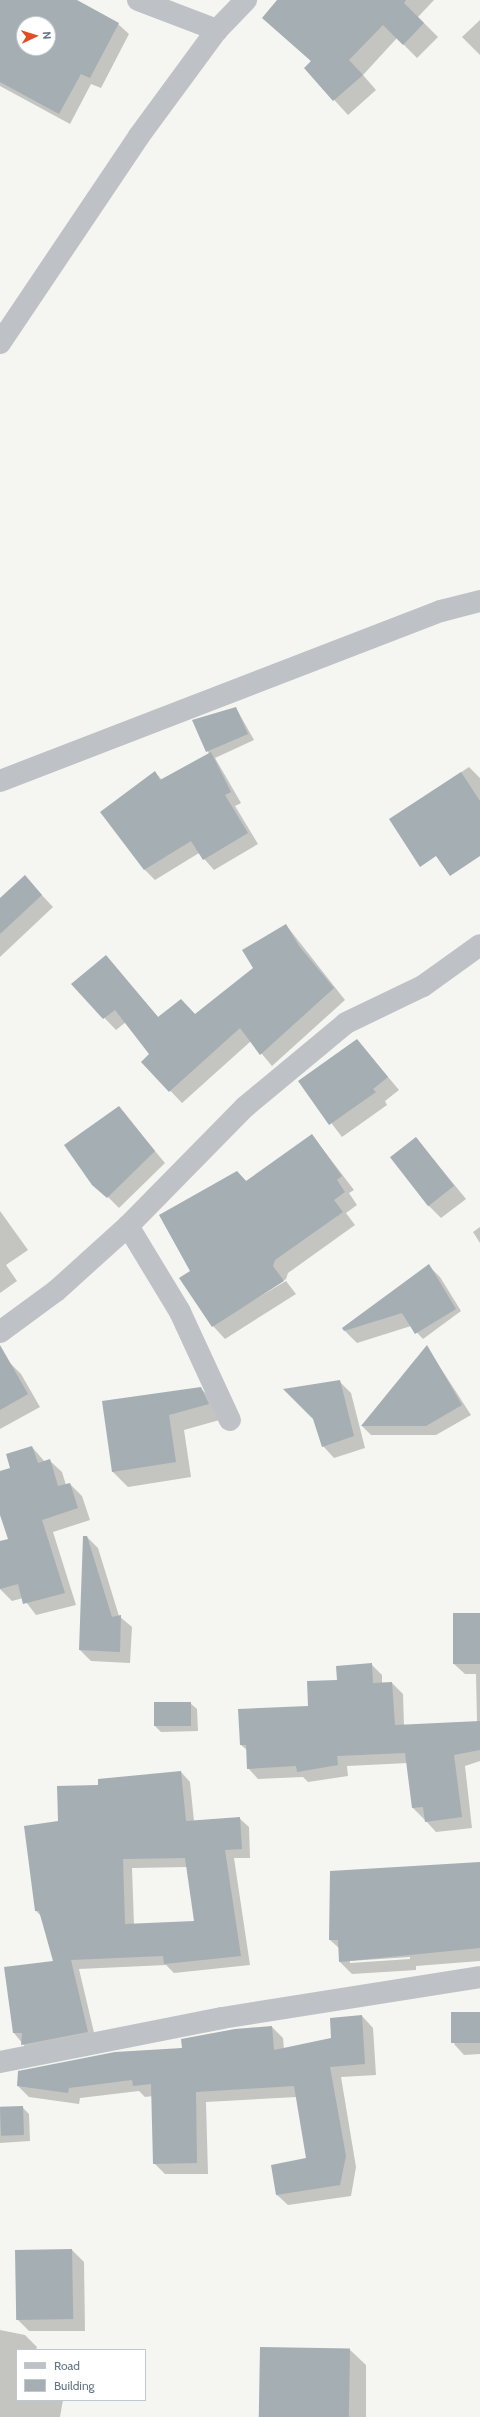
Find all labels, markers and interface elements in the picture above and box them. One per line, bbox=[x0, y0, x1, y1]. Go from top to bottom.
north arrow bbox=[16, 16, 56, 56]
text: N bbox=[40, 31, 54, 40]
legend bbox=[16, 2349, 146, 2401]
text: Road bbox=[54, 2358, 80, 2373]
text: Building bbox=[54, 2378, 95, 2393]

